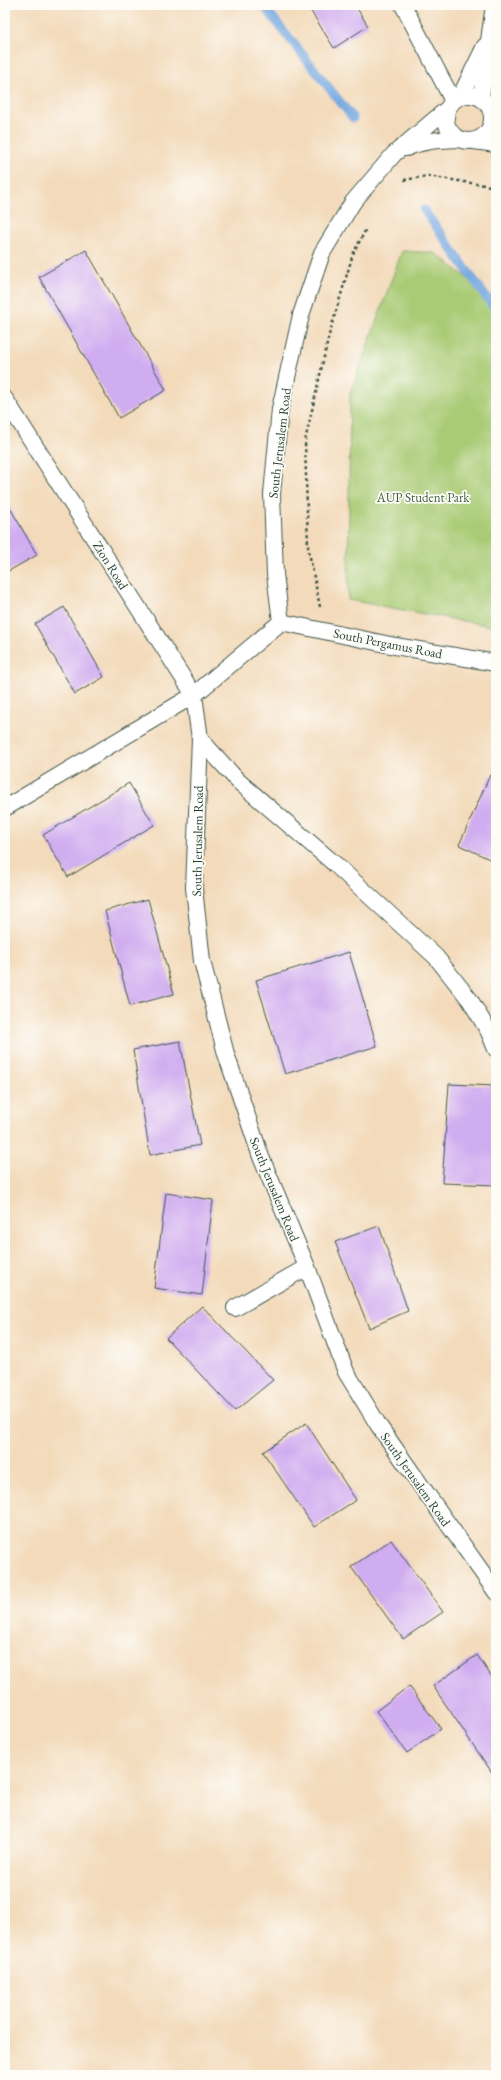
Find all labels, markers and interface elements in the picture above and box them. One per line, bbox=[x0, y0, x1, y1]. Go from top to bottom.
street label: South Jerusalem Road bbox=[264, 387, 295, 499]
park label: AUP Student Park bbox=[376, 489, 470, 506]
street label: Zion Road bbox=[89, 538, 132, 593]
street label: South Pergamus Road bbox=[332, 625, 444, 662]
street label: South Jerusalem Road bbox=[188, 785, 207, 897]
street label: South Jerusalem Road bbox=[246, 1135, 303, 1244]
street label: South Jerusalem Road bbox=[377, 1429, 455, 1530]

